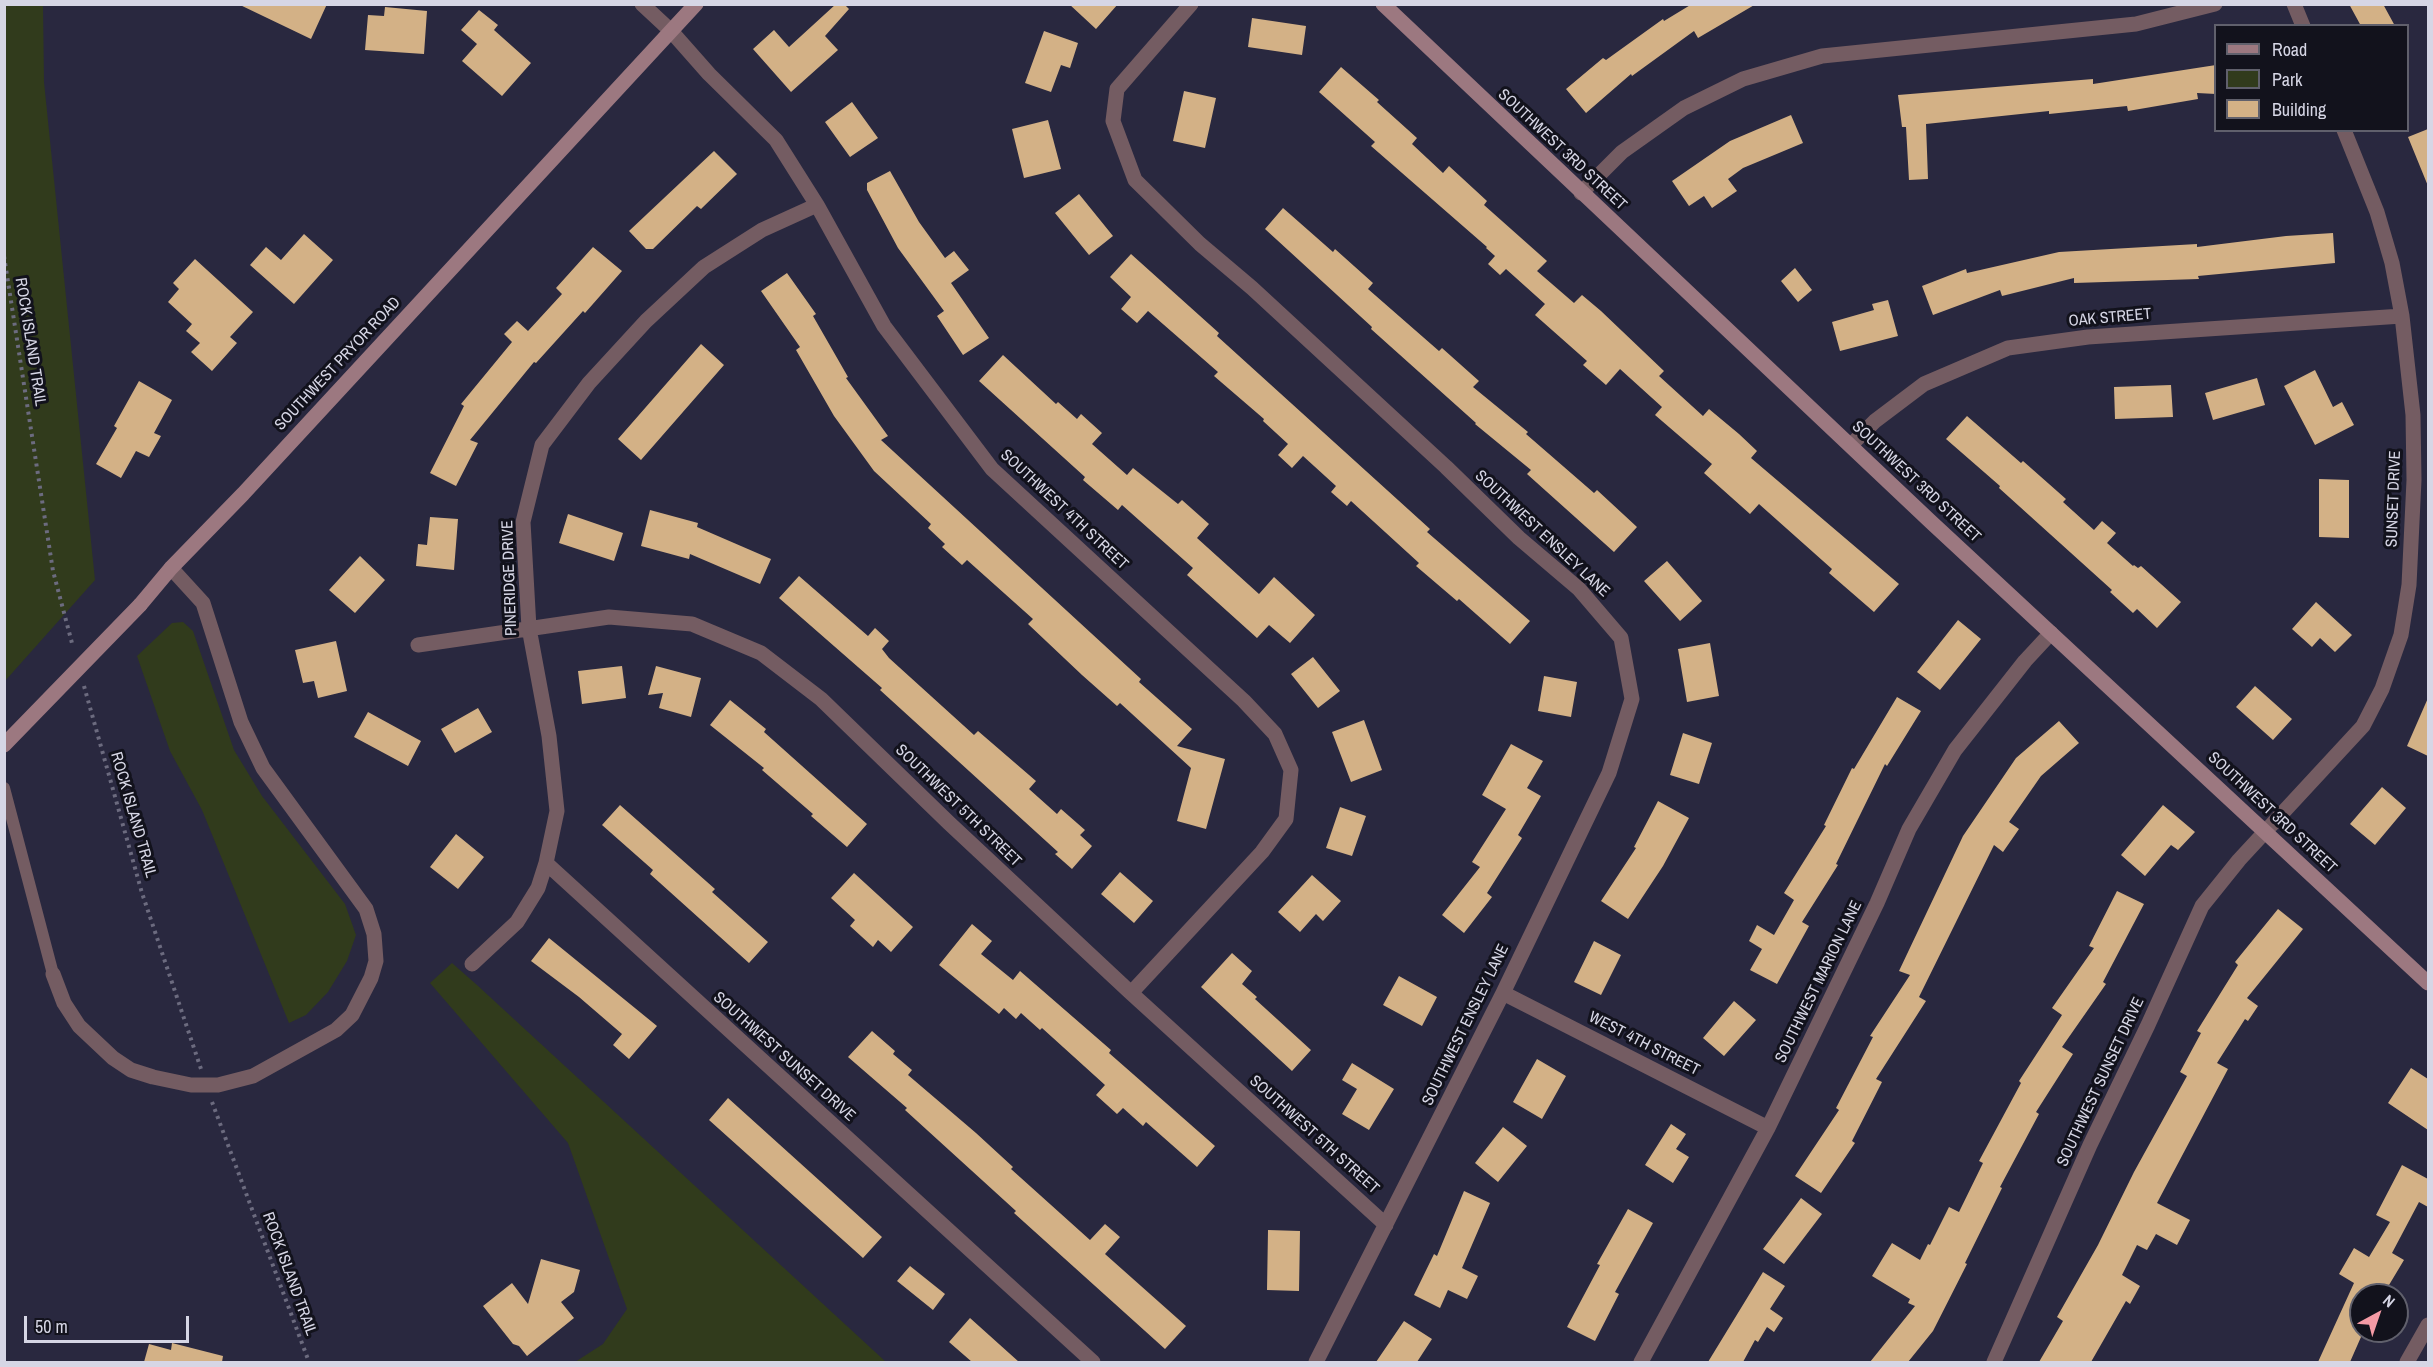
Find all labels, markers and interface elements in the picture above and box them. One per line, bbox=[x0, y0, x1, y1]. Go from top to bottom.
legend bbox=[2214, 24, 2409, 132]
text: Road bbox=[2272, 37, 2307, 62]
text: Park bbox=[2272, 67, 2302, 92]
street label: SOUTHWEST 3RD STREET bbox=[1494, 85, 1630, 215]
text: Building bbox=[2272, 97, 2326, 122]
street label: ROCK ISLAND TRAIL bbox=[10, 276, 50, 408]
street label: SOUTHWEST PRYOR ROAD bbox=[271, 293, 405, 435]
street label: OAK STREET bbox=[2068, 305, 2152, 331]
street label: SOUTHWEST 3RD STREET bbox=[1848, 417, 1984, 547]
street label: SOUTHWEST 4TH STREET bbox=[996, 446, 1132, 574]
street label: SUNSET DRIVE bbox=[2383, 450, 2405, 548]
street label: SOUTHWEST ENSLEY LANE bbox=[1471, 467, 1613, 601]
street label: PINERIDGE DRIVE bbox=[498, 520, 522, 636]
street label: SOUTHWEST 5TH STREET bbox=[891, 741, 1025, 871]
street label: SOUTHWEST 3RD STREET bbox=[2204, 748, 2340, 878]
street label: ROCK ISLAND TRAIL bbox=[106, 750, 160, 880]
street label: SOUTHWEST MARION LANE bbox=[1771, 898, 1867, 1066]
street label: SOUTHWEST ENSLEY LANE bbox=[1419, 941, 1513, 1109]
street label: SOUTHWEST SUNSET DRIVE bbox=[709, 988, 859, 1126]
street label: SOUTHWEST SUNSET DRIVE bbox=[2053, 994, 2149, 1170]
street label: WEST 4TH STREET bbox=[1585, 1008, 1703, 1080]
street label: SOUTHWEST 5TH STREET bbox=[1245, 1072, 1383, 1198]
street label: ROCK ISLAND TRAIL bbox=[258, 1210, 320, 1338]
north arrow bbox=[2349, 1283, 2409, 1343]
text: N bbox=[2379, 1289, 2400, 1312]
scale bar bbox=[27, 1304, 192, 1342]
text: 50 m bbox=[35, 1314, 68, 1339]

